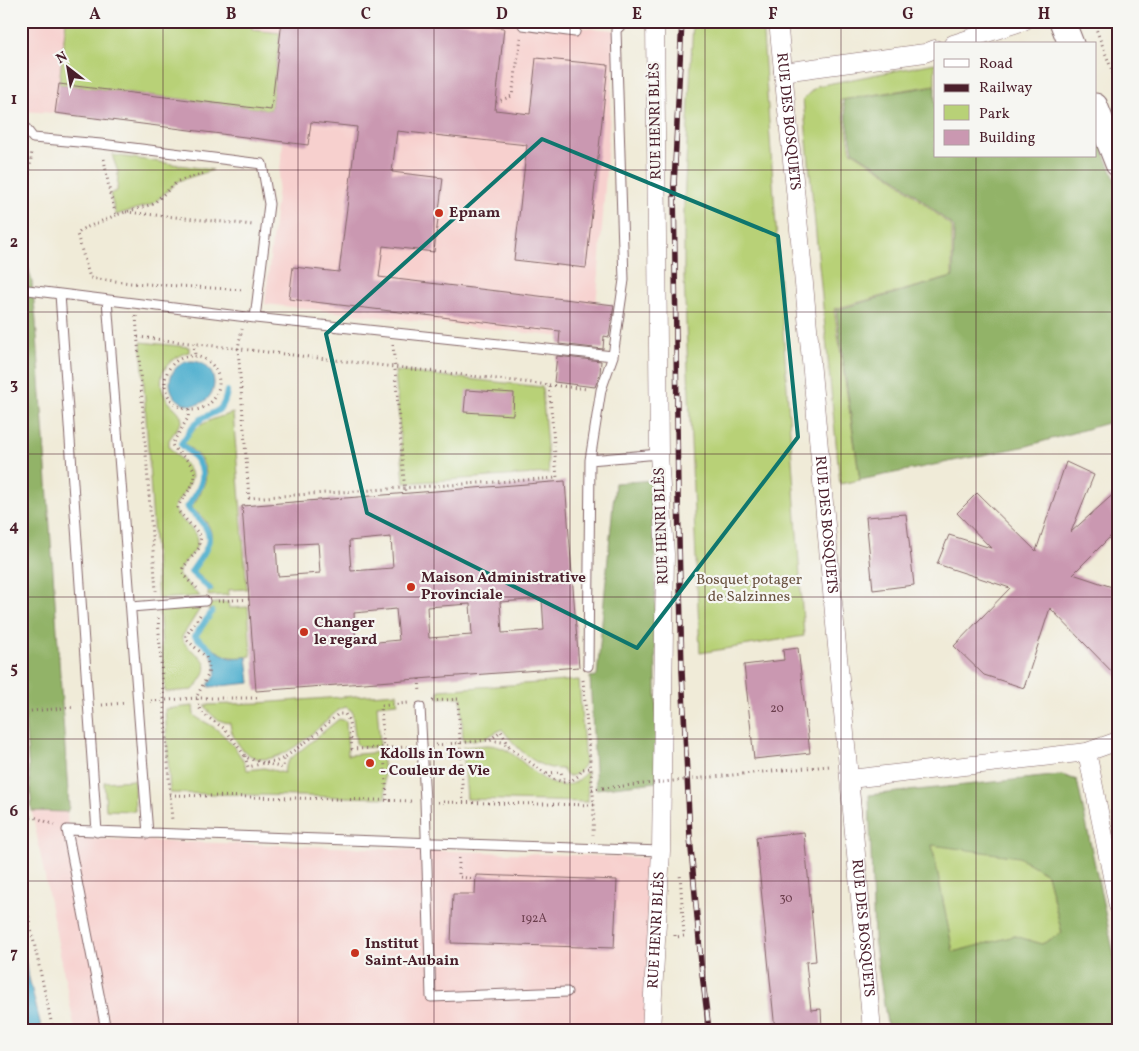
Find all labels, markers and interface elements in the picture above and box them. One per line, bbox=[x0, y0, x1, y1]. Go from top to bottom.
text: A bbox=[89, 4, 101, 26]
text: B bbox=[226, 4, 237, 26]
text: C bbox=[361, 4, 371, 26]
text: D bbox=[496, 4, 508, 26]
text: E bbox=[632, 4, 642, 26]
text: F bbox=[768, 4, 778, 26]
text: G bbox=[902, 4, 914, 26]
text: H bbox=[1038, 4, 1050, 26]
north arrow bbox=[42, 42, 92, 92]
legend bbox=[934, 42, 1096, 158]
text: N bbox=[53, 47, 71, 69]
street label: RUE DES BOSQUETS bbox=[771, 51, 806, 191]
text: Road bbox=[979, 54, 1013, 75]
street label: RUE HENRI BLÈS bbox=[644, 62, 668, 180]
text: Railway bbox=[979, 78, 1032, 99]
text: 1 bbox=[11, 89, 17, 111]
text: Park bbox=[979, 104, 1010, 125]
text: Building bbox=[979, 128, 1036, 149]
place label: Epnam bbox=[449, 203, 501, 224]
marker: Epnam bbox=[433, 207, 445, 219]
text: 2 bbox=[10, 232, 18, 254]
text: 3 bbox=[10, 374, 18, 396]
street label: RUE DES BOSQUETS bbox=[809, 455, 843, 595]
street label: RUE HENRI BLÈS bbox=[649, 467, 675, 585]
text: 4 bbox=[9, 516, 19, 538]
place label: Maison Administrative Provinciale bbox=[421, 568, 586, 606]
park label: Bosquet potager de Salzinnes bbox=[696, 570, 802, 608]
marker: Maison Administrative Provinciale bbox=[405, 581, 417, 593]
place label: Changer le regard bbox=[314, 613, 377, 651]
marker: Changer le regard bbox=[298, 626, 310, 638]
text: 5 bbox=[10, 658, 18, 680]
house number: 20 bbox=[770, 701, 784, 717]
place label: Kdolls in Town - Couleur de Vie bbox=[380, 744, 490, 782]
marker: Kdolls in Town - Couleur de Vie bbox=[364, 757, 376, 769]
text: 6 bbox=[10, 801, 19, 823]
street label: RUE DES BOSQUETS bbox=[846, 858, 879, 998]
street label: RUE HENRI BLÈS bbox=[643, 871, 670, 989]
house number: 30 bbox=[779, 891, 793, 907]
house number: 192A bbox=[521, 911, 547, 927]
place label: Institut Saint-Aubain bbox=[365, 934, 459, 972]
text: 7 bbox=[10, 943, 18, 965]
marker: Institut Saint-Aubain bbox=[349, 947, 361, 959]

